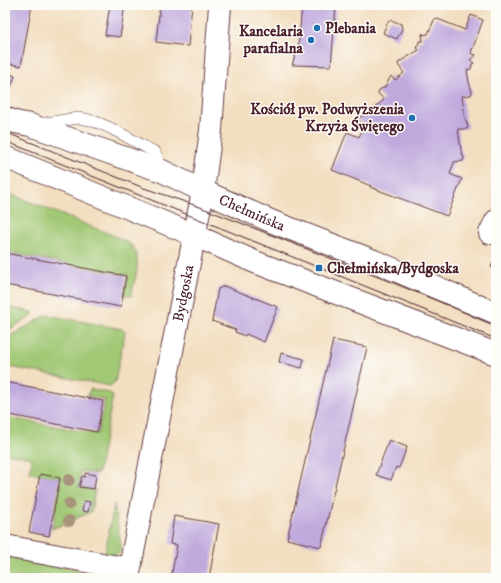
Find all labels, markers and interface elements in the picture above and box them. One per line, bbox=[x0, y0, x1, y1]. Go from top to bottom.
place label: Plebania bbox=[325, 19, 376, 38]
place label: Kancelaria parafialna bbox=[239, 22, 304, 58]
marker: Plebania bbox=[312, 23, 322, 33]
marker: Kancelaria parafialna bbox=[306, 35, 316, 45]
place label: Kościół pw. Podwyższenia Krzyża Świętego bbox=[250, 100, 405, 136]
marker: Kościół pw. Podwyższenia Krzyża Świętego bbox=[407, 113, 417, 123]
street label: Chełmińska bbox=[216, 190, 288, 235]
place label: Chełmińska/Bydgoska bbox=[327, 259, 459, 278]
street label: Bydgoska bbox=[168, 263, 198, 323]
marker: Chełmińska/Bydgoska bbox=[314, 263, 324, 273]

